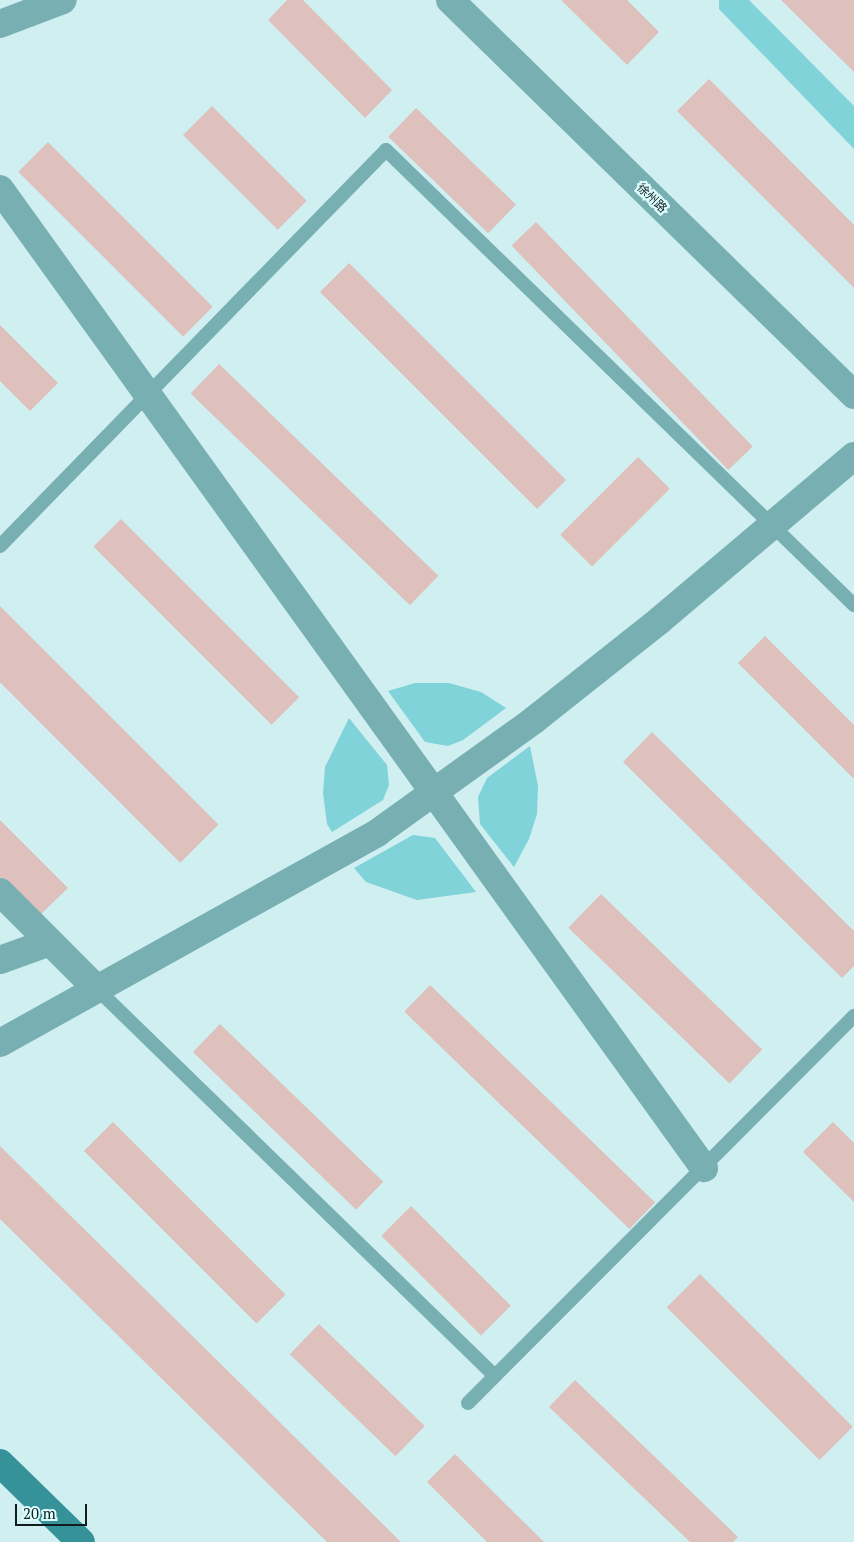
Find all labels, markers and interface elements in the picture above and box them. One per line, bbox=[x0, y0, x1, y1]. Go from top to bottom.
street label: 徐州路 bbox=[634, 180, 670, 216]
scale bar bbox=[18, 1494, 90, 1526]
text: 20 m bbox=[23, 1503, 56, 1523]

